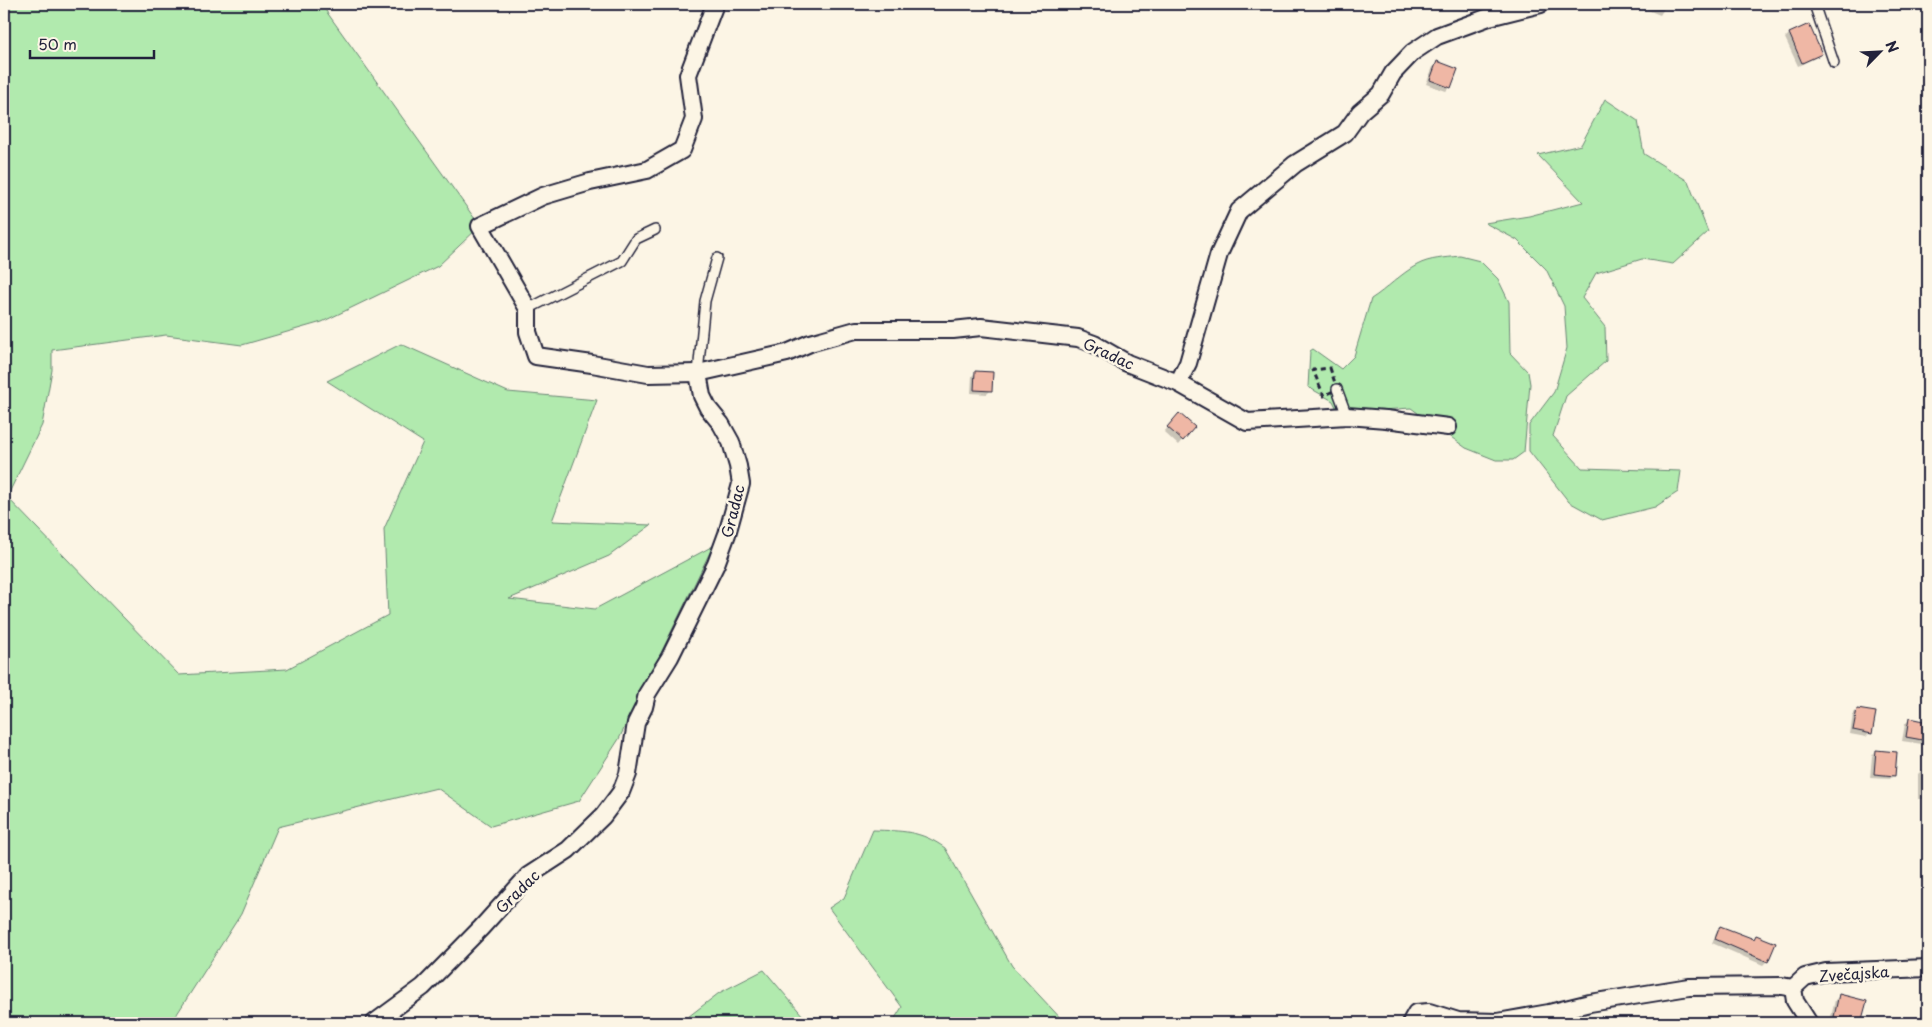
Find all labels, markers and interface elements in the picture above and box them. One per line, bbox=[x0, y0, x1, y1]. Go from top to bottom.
scale bar bbox=[30, 28, 154, 60]
north arrow bbox=[1854, 28, 1904, 78]
text: 50 m bbox=[38, 32, 77, 55]
text: N bbox=[1880, 37, 1904, 56]
street label: Gradac bbox=[1080, 331, 1139, 375]
street label: Gradac bbox=[714, 482, 750, 540]
street label: Gradac bbox=[490, 864, 545, 918]
street label: Zvečajska bbox=[1818, 959, 1891, 987]

